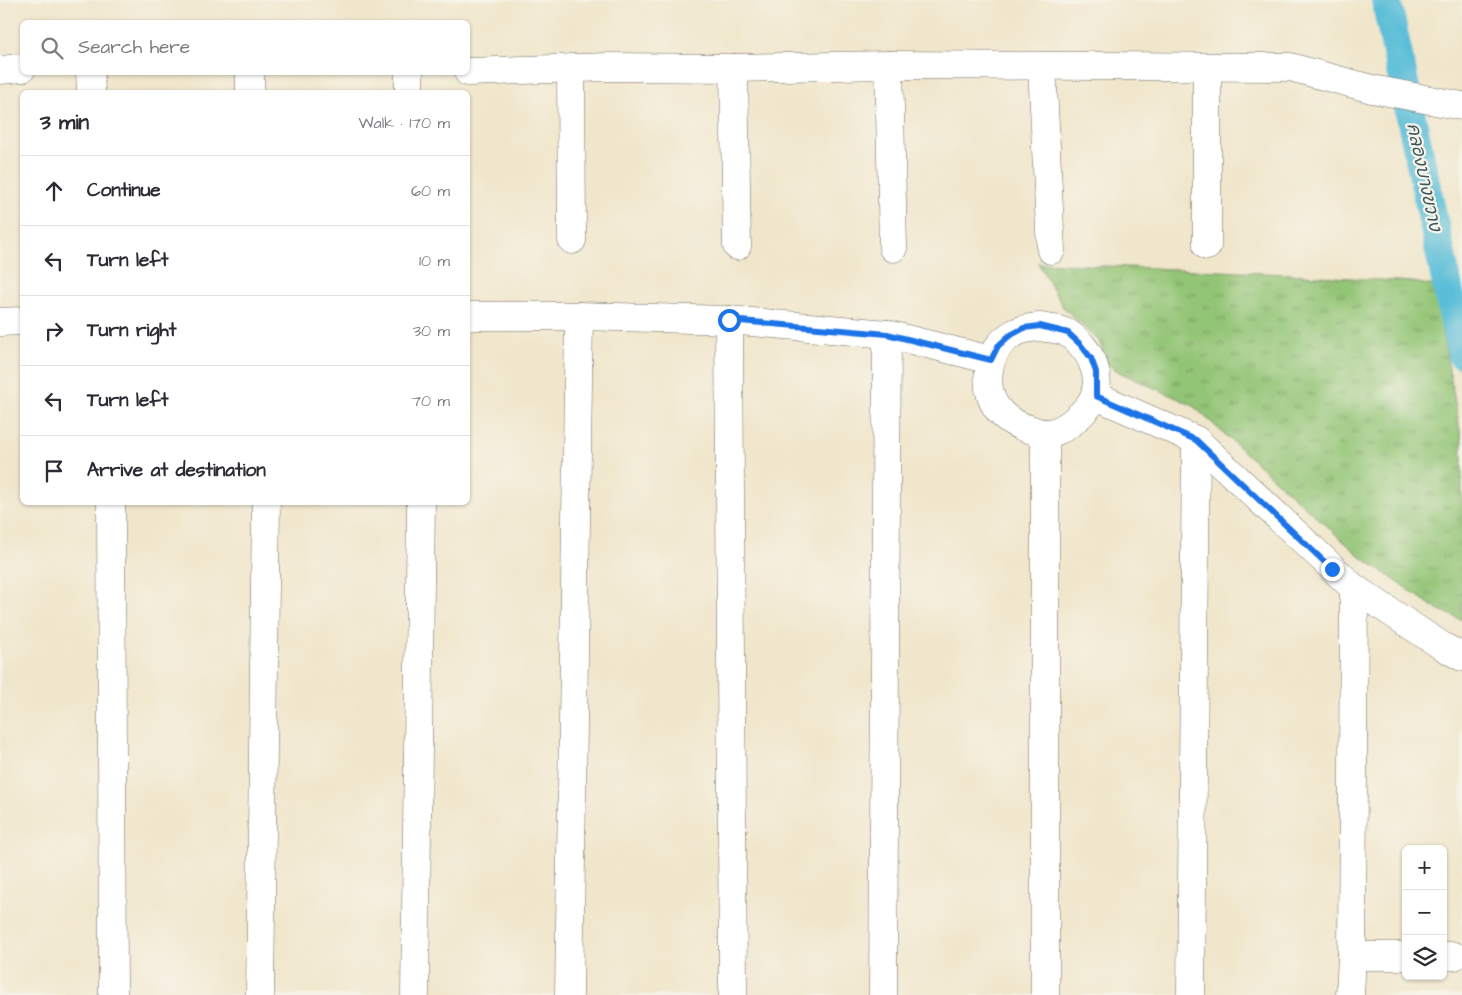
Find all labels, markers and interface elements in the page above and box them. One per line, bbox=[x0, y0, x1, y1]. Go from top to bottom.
search box bbox=[20, 20, 470, 75]
icon: search bbox=[38, 34, 66, 62]
text: Search here bbox=[78, 34, 190, 61]
text: 3 min bbox=[40, 108, 89, 137]
text: Walk · 170 m bbox=[359, 112, 450, 134]
water label: คลองบางขวาง bbox=[1400, 121, 1448, 235]
icon: ahead bbox=[40, 177, 68, 205]
text: Continue bbox=[87, 177, 161, 204]
text: 60 m bbox=[411, 180, 450, 202]
icon: left bbox=[40, 247, 68, 275]
text: Turn left bbox=[87, 247, 168, 274]
text: 10 m bbox=[419, 250, 450, 272]
route start bbox=[718, 309, 741, 332]
icon: right bbox=[40, 317, 68, 345]
text: Turn right bbox=[87, 317, 176, 344]
text: 30 m bbox=[413, 320, 450, 342]
icon: left bbox=[40, 387, 68, 415]
text: Turn left bbox=[87, 387, 168, 414]
text: 70 m bbox=[411, 390, 450, 412]
icon: arrive bbox=[40, 457, 68, 485]
text: Arrive at destination bbox=[87, 457, 266, 484]
route end bbox=[1321, 558, 1344, 581]
map controls bbox=[1402, 845, 1447, 980]
button: + bbox=[1402, 845, 1447, 890]
button: − bbox=[1402, 890, 1447, 935]
button: layers bbox=[1402, 935, 1447, 980]

